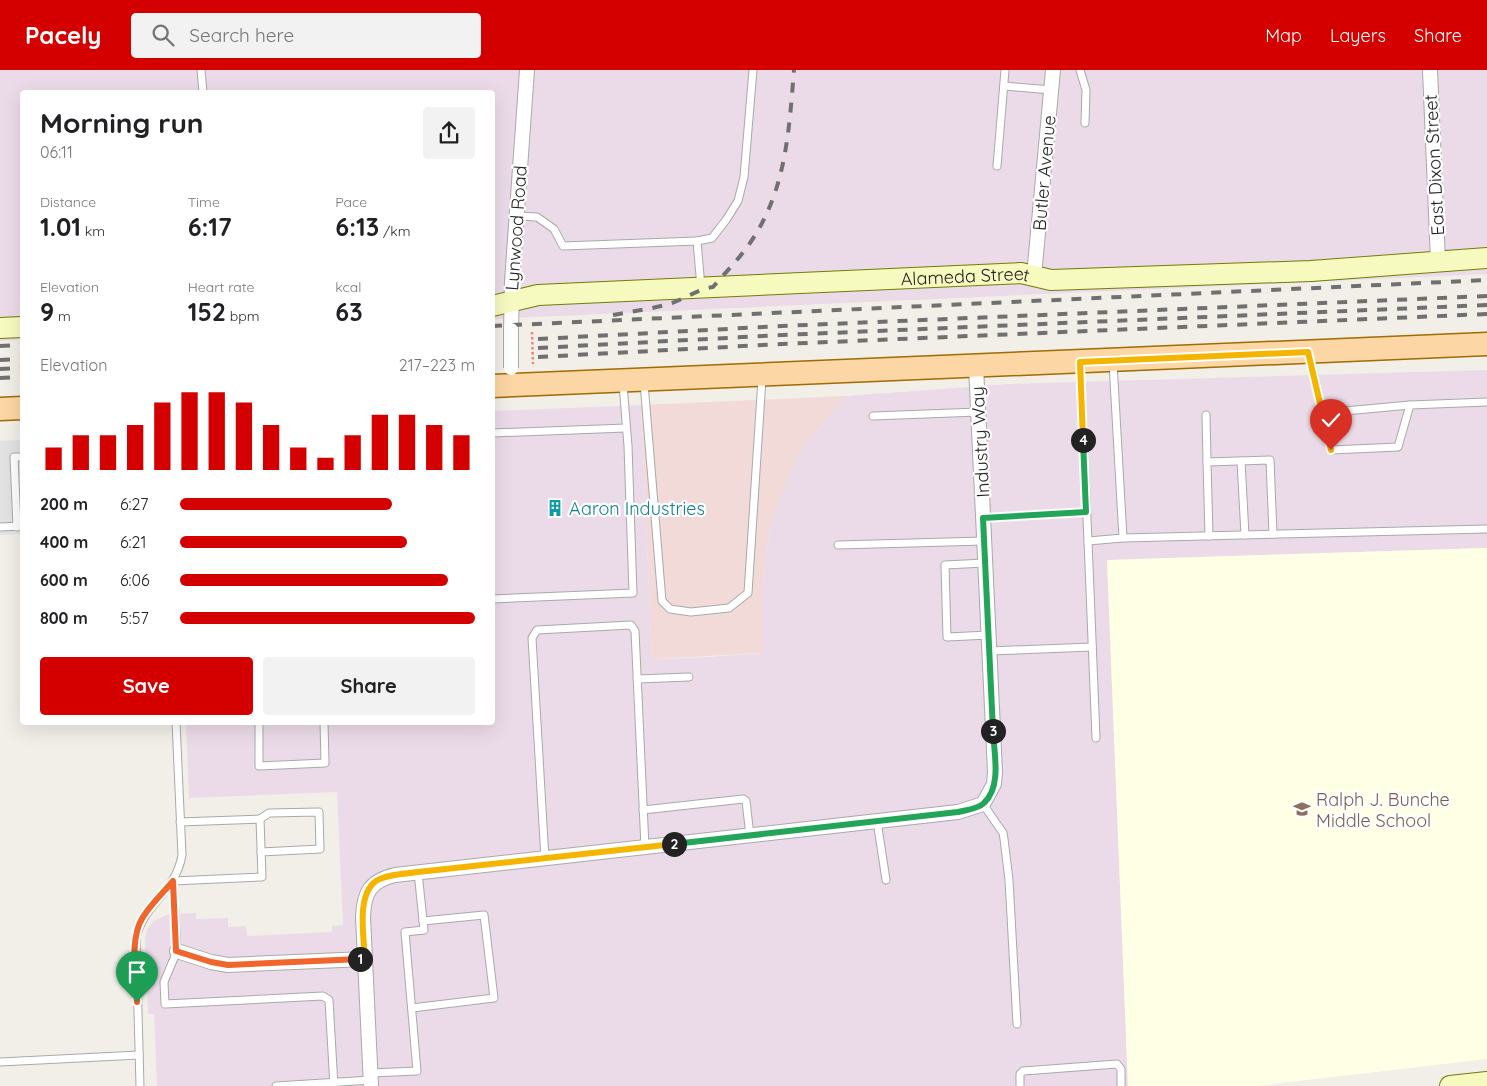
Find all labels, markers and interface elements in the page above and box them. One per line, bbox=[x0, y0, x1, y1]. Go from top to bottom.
search box bbox=[131, 13, 481, 58]
text: Pacely bbox=[25, 20, 101, 50]
icon: search bbox=[149, 21, 177, 49]
text: Search here bbox=[189, 23, 294, 47]
text: Map bbox=[1265, 24, 1302, 47]
text: Layers bbox=[1330, 24, 1386, 47]
text: Share bbox=[1414, 24, 1462, 47]
street label: East Dixon Street bbox=[1419, 94, 1449, 236]
text: Morning run bbox=[40, 105, 204, 140]
button: share bbox=[423, 107, 475, 159]
street label: Butler Avenue bbox=[1028, 114, 1060, 232]
text: 06:11 bbox=[40, 142, 73, 162]
street label: Lynwood Road bbox=[500, 165, 532, 291]
text: Distance bbox=[40, 193, 96, 211]
text: Time bbox=[188, 193, 220, 211]
text: Pace bbox=[335, 193, 367, 211]
text: 1.01 bbox=[40, 211, 81, 242]
text: 6:17 bbox=[188, 211, 232, 242]
text: 6:13 bbox=[335, 211, 379, 242]
text: km bbox=[81, 222, 105, 240]
text: /km bbox=[379, 222, 411, 240]
street label: Alameda Street bbox=[900, 261, 1032, 290]
text: Elevation bbox=[40, 278, 99, 296]
text: Heart rate bbox=[188, 278, 254, 296]
text: kcal bbox=[335, 278, 361, 296]
text: 9 bbox=[40, 296, 54, 327]
text: 152 bbox=[188, 296, 226, 327]
text: 63 bbox=[335, 296, 363, 327]
text: m bbox=[54, 307, 71, 325]
text: bpm bbox=[226, 307, 260, 325]
text: Elevation bbox=[40, 355, 107, 375]
text: 217–223 m bbox=[399, 355, 475, 375]
street label: Industry Way bbox=[966, 386, 994, 498]
pin bbox=[1310, 399, 1352, 450]
icon: check bbox=[1317, 406, 1345, 434]
pin: 4 bbox=[1070, 428, 1096, 452]
text: 4 bbox=[1079, 431, 1088, 449]
text: 200 m bbox=[40, 494, 88, 514]
text: 6:27 bbox=[120, 494, 148, 514]
place label: Aaron Industries bbox=[569, 497, 705, 520]
building icon: Aaron Industries bbox=[545, 498, 565, 518]
text: 400 m bbox=[40, 532, 88, 552]
text: 6:21 bbox=[120, 532, 146, 552]
text: 600 m bbox=[40, 570, 88, 590]
text: 6:06 bbox=[120, 570, 150, 590]
text: 800 m bbox=[40, 608, 88, 628]
text: 5:57 bbox=[120, 608, 149, 628]
button: Save bbox=[40, 657, 253, 715]
button: Share bbox=[263, 657, 475, 715]
pin: 3 bbox=[980, 718, 1006, 744]
text: 3 bbox=[990, 722, 997, 740]
place label: Ralph J. Bunche Middle School bbox=[1316, 788, 1450, 832]
school or university icon: Ralph J. Bunche Middle School bbox=[1292, 799, 1312, 819]
pin: 2 bbox=[662, 832, 686, 856]
text: 2 bbox=[671, 835, 678, 853]
pin: 1 bbox=[348, 946, 372, 972]
text: 1 bbox=[358, 950, 363, 968]
pin bbox=[116, 951, 158, 1002]
icon: arrive bbox=[123, 958, 151, 986]

